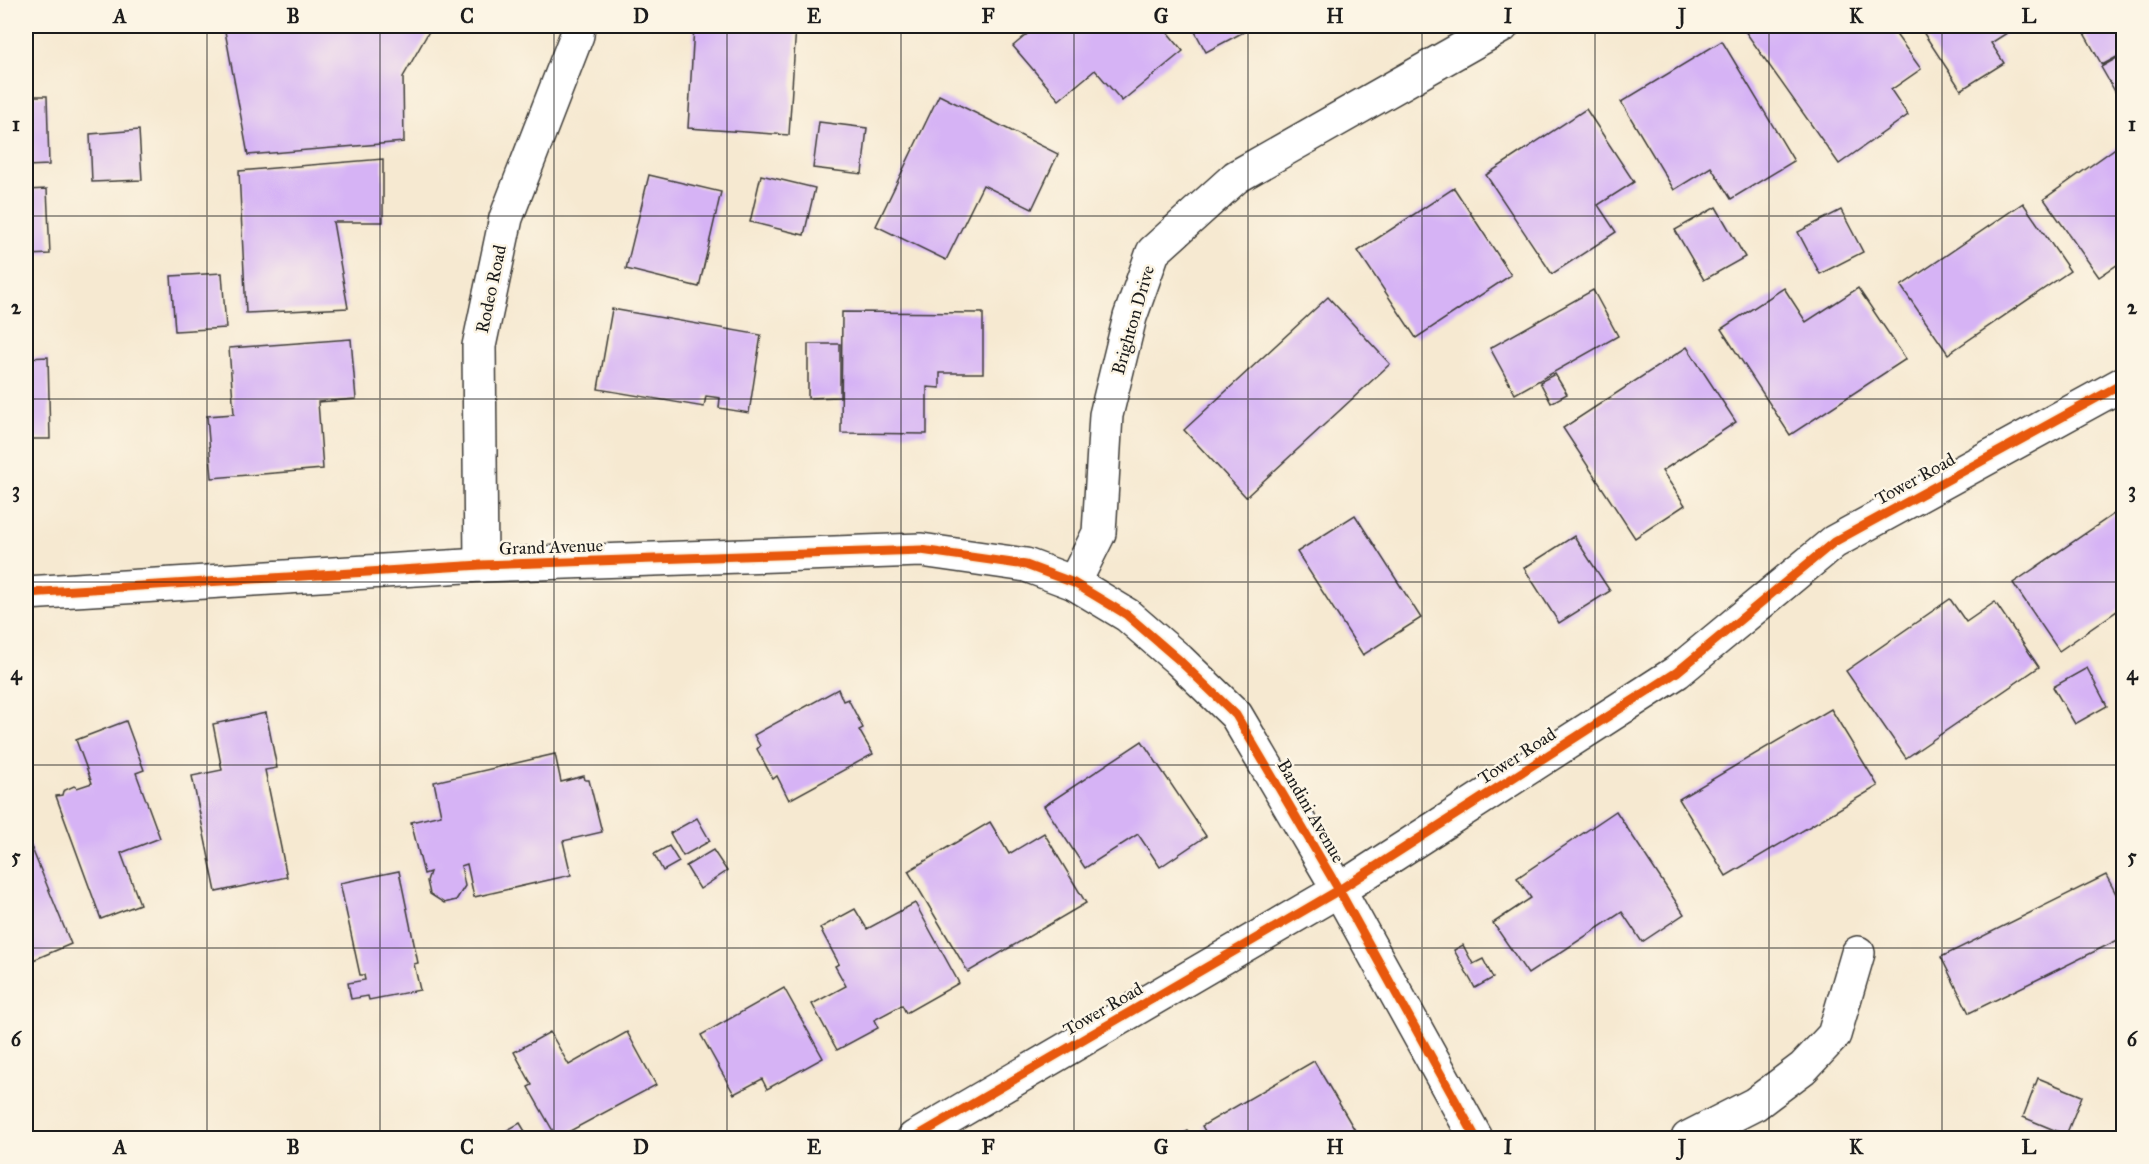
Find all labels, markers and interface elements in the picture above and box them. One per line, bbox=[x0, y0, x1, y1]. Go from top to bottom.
text: A bbox=[111, 4, 127, 28]
text: B bbox=[286, 4, 300, 28]
text: C bbox=[460, 4, 474, 28]
text: D bbox=[633, 4, 649, 28]
text: E bbox=[807, 4, 822, 28]
text: F bbox=[981, 4, 995, 28]
text: G bbox=[1154, 4, 1169, 28]
text: H bbox=[1326, 4, 1344, 28]
text: I bbox=[1504, 4, 1513, 28]
text: J bbox=[1675, 4, 1687, 30]
text: K bbox=[1849, 4, 1864, 28]
text: L bbox=[2022, 4, 2037, 28]
text: 1 bbox=[12, 112, 20, 136]
text: 1 bbox=[2128, 112, 2136, 136]
street label: Rodeo Road bbox=[471, 243, 511, 335]
street label: Brighton Drive bbox=[1107, 263, 1160, 377]
text: 2 bbox=[11, 295, 22, 319]
text: 2 bbox=[2127, 295, 2138, 319]
street label: Tower Road bbox=[1871, 448, 1959, 510]
text: 3 bbox=[12, 478, 20, 503]
text: 3 bbox=[2128, 478, 2136, 503]
street label: Grand Avenue bbox=[499, 534, 603, 560]
text: 4 bbox=[10, 661, 22, 686]
text: 4 bbox=[2126, 661, 2138, 686]
street label: Tower Road bbox=[1474, 723, 1560, 789]
street label: Bandini Avenue bbox=[1273, 755, 1349, 867]
text: 5 bbox=[11, 844, 21, 868]
text: 5 bbox=[2127, 844, 2137, 868]
street label: Tower Road bbox=[1059, 977, 1147, 1041]
text: 6 bbox=[11, 1027, 23, 1051]
text: 6 bbox=[2127, 1027, 2139, 1051]
text: A bbox=[111, 1135, 127, 1159]
text: B bbox=[286, 1135, 300, 1159]
text: C bbox=[460, 1135, 474, 1159]
text: D bbox=[633, 1135, 649, 1159]
text: E bbox=[807, 1135, 822, 1159]
text: F bbox=[981, 1135, 995, 1159]
text: G bbox=[1154, 1135, 1169, 1159]
text: H bbox=[1326, 1135, 1344, 1159]
text: I bbox=[1504, 1135, 1513, 1159]
text: J bbox=[1675, 1135, 1687, 1161]
text: K bbox=[1849, 1135, 1864, 1159]
text: L bbox=[2022, 1135, 2037, 1159]

